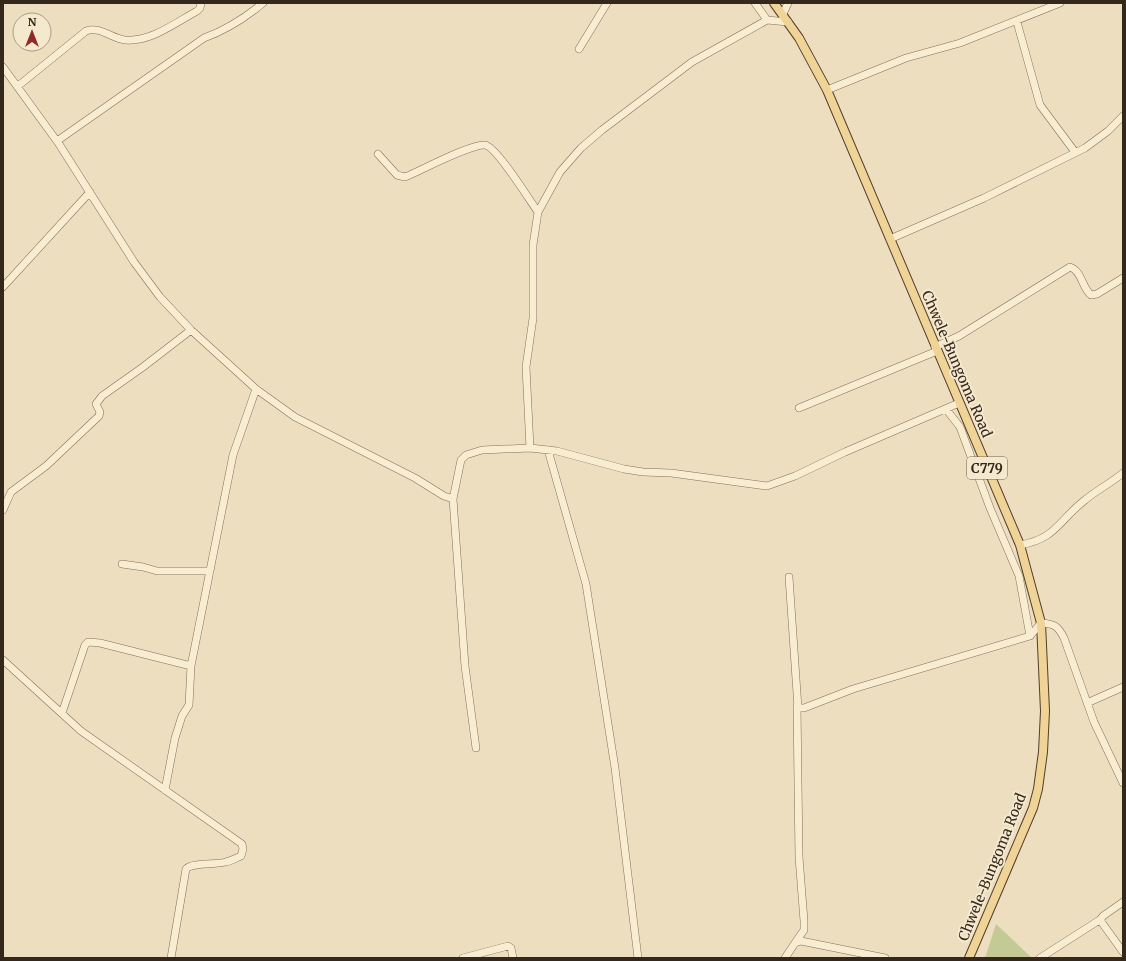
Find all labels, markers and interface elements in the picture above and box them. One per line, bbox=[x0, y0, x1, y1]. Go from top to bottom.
north arrow bbox=[12, 12, 52, 52]
text: N bbox=[28, 15, 37, 29]
street label: Chwele-Bungoma Road bbox=[918, 288, 996, 441]
road number: C779 bbox=[967, 457, 1007, 479]
street label: Chwele-Bungoma Road bbox=[954, 790, 1030, 944]

